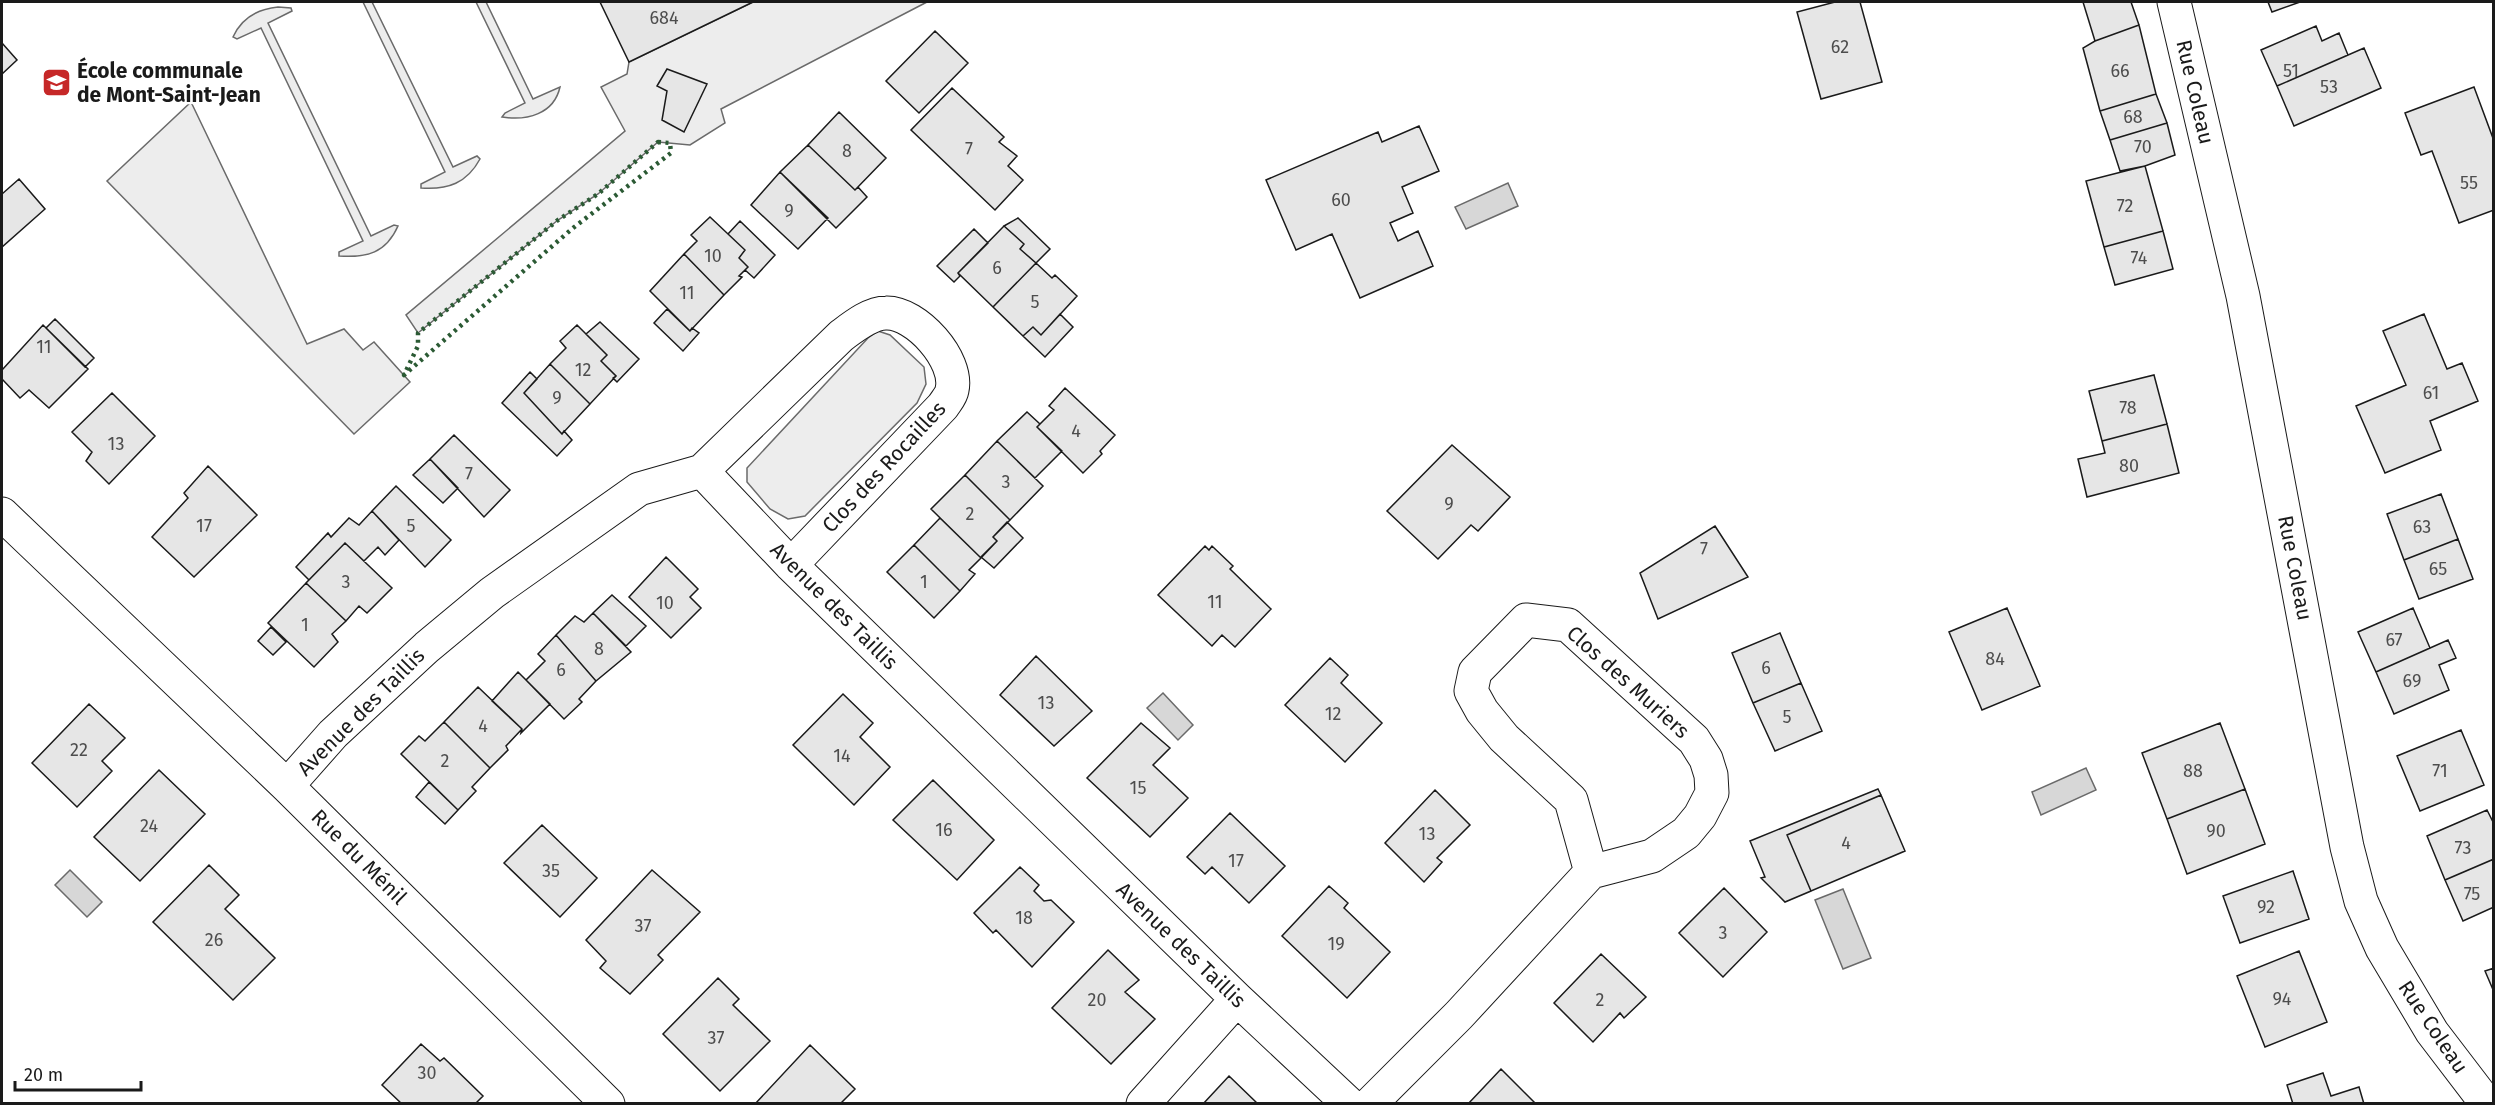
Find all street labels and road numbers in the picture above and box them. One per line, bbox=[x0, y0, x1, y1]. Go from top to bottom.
street label: Rue Coleau bbox=[2170, 37, 2220, 147]
street label: Clos des Rocailles bbox=[817, 396, 952, 538]
street label: Rue Coleau bbox=[2272, 513, 2318, 623]
street label: Avenue des Taillis bbox=[765, 537, 903, 675]
street label: Clos des Muriers bbox=[1561, 620, 1695, 744]
street label: Avenue des Taillis bbox=[292, 643, 430, 781]
street label: Rue du Ménil bbox=[306, 804, 412, 910]
street label: Avenue des Taillis bbox=[1111, 877, 1251, 1013]
street label: Rue Coleau bbox=[2392, 976, 2474, 1078]

